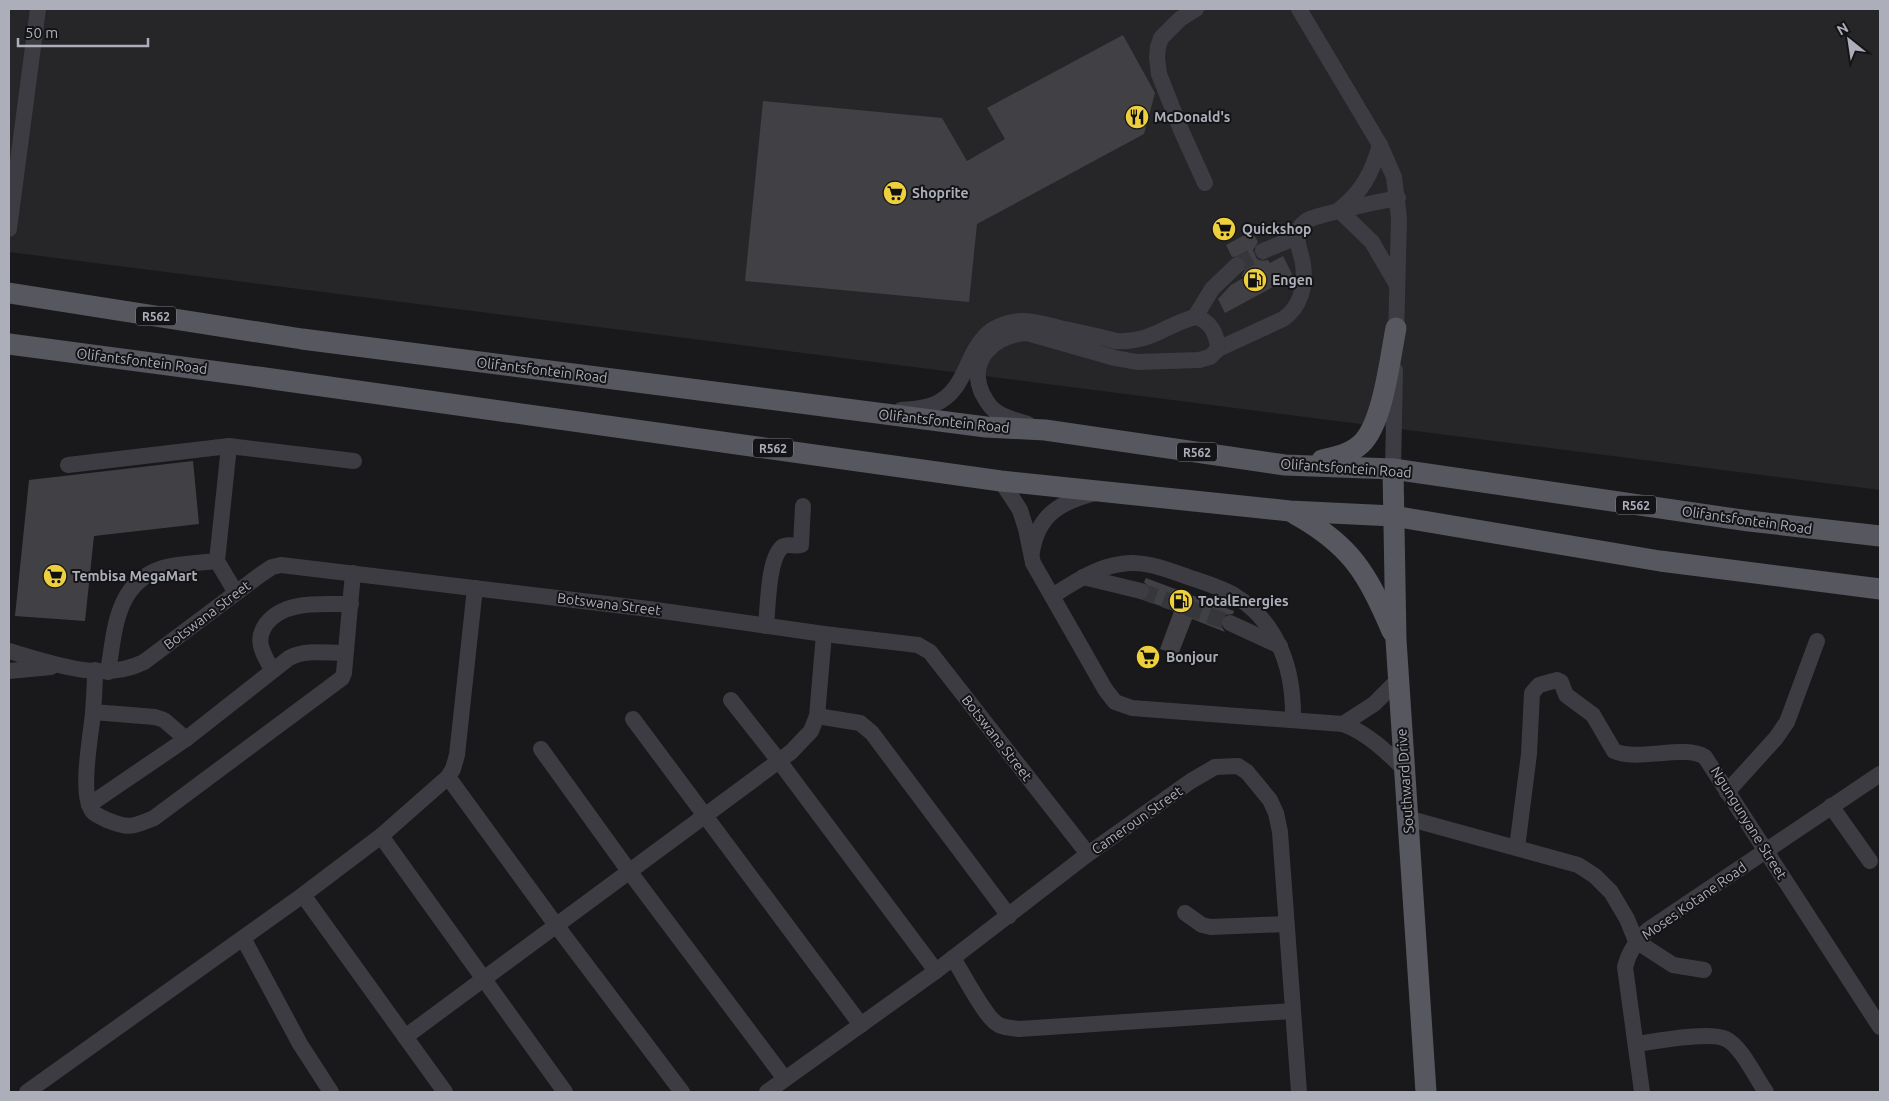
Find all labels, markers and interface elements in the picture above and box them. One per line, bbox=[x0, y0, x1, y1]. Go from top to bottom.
scale bar bbox=[18, 15, 148, 47]
north arrow bbox=[1824, 15, 1874, 65]
text: N bbox=[1834, 19, 1851, 38]
text: 50 m bbox=[25, 24, 58, 41]
restaurant icon: McDonald's bbox=[1124, 104, 1150, 130]
place label: McDonald's bbox=[1154, 109, 1231, 125]
supermarket icon: Shoprite bbox=[882, 180, 908, 206]
place label: Shoprite bbox=[912, 185, 968, 201]
supermarket icon: Quickshop bbox=[1211, 216, 1237, 242]
place label: Quickshop bbox=[1242, 221, 1311, 237]
fuel station icon: Engen bbox=[1242, 267, 1268, 293]
place label: Engen bbox=[1272, 272, 1313, 288]
road number: R562 bbox=[136, 306, 176, 326]
street label: Olifantsfontein Road bbox=[76, 345, 208, 377]
street label: Olifantsfontein Road bbox=[476, 354, 608, 386]
street label: Olifantsfontein Road bbox=[878, 406, 1010, 436]
road number: R562 bbox=[753, 438, 793, 458]
road number: R562 bbox=[1177, 442, 1217, 462]
street label: Olifantsfontein Road bbox=[1280, 455, 1412, 481]
road number: R562 bbox=[1616, 496, 1656, 514]
street label: Olifantsfontein Road bbox=[1681, 503, 1813, 537]
supermarket icon: Tembisa MegaMart bbox=[42, 563, 68, 589]
place label: Tembisa MegaMart bbox=[72, 568, 198, 584]
street label: Botswana Street bbox=[161, 577, 254, 653]
fuel station icon: TotalEnergies bbox=[1168, 588, 1194, 614]
street label: Botswana Street bbox=[556, 590, 662, 618]
place label: TotalEnergies bbox=[1198, 593, 1289, 609]
supermarket icon: Bonjour bbox=[1135, 644, 1161, 670]
place label: Bonjour bbox=[1166, 649, 1218, 665]
street label: Botswana Street bbox=[959, 692, 1036, 784]
street label: Southward Drive bbox=[1393, 728, 1417, 834]
street label: Ngungunyane Street bbox=[1708, 764, 1790, 883]
street label: Cameroun Street bbox=[1088, 782, 1186, 857]
street label: Moses Kotane Road bbox=[1639, 859, 1749, 943]

